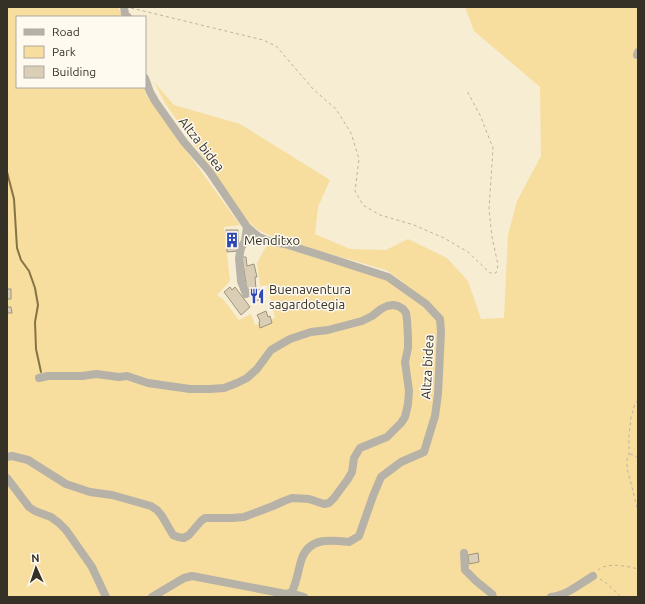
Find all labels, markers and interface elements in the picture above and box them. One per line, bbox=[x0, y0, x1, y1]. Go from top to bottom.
legend bbox=[16, 16, 146, 88]
text: Road bbox=[52, 25, 80, 38]
text: Park bbox=[52, 45, 76, 58]
text: Building bbox=[52, 65, 96, 78]
street label: Altza bidea bbox=[177, 114, 227, 174]
building icon: Menditxo bbox=[223, 231, 241, 249]
place label: Menditxo bbox=[244, 233, 300, 247]
place label: Buenaventura sagardotegia bbox=[269, 282, 351, 311]
restaurant icon: Buenaventura sagardotegia bbox=[248, 287, 266, 305]
street label: Altza bidea bbox=[418, 334, 436, 400]
north arrow bbox=[16, 548, 56, 588]
text: N bbox=[31, 552, 40, 564]

